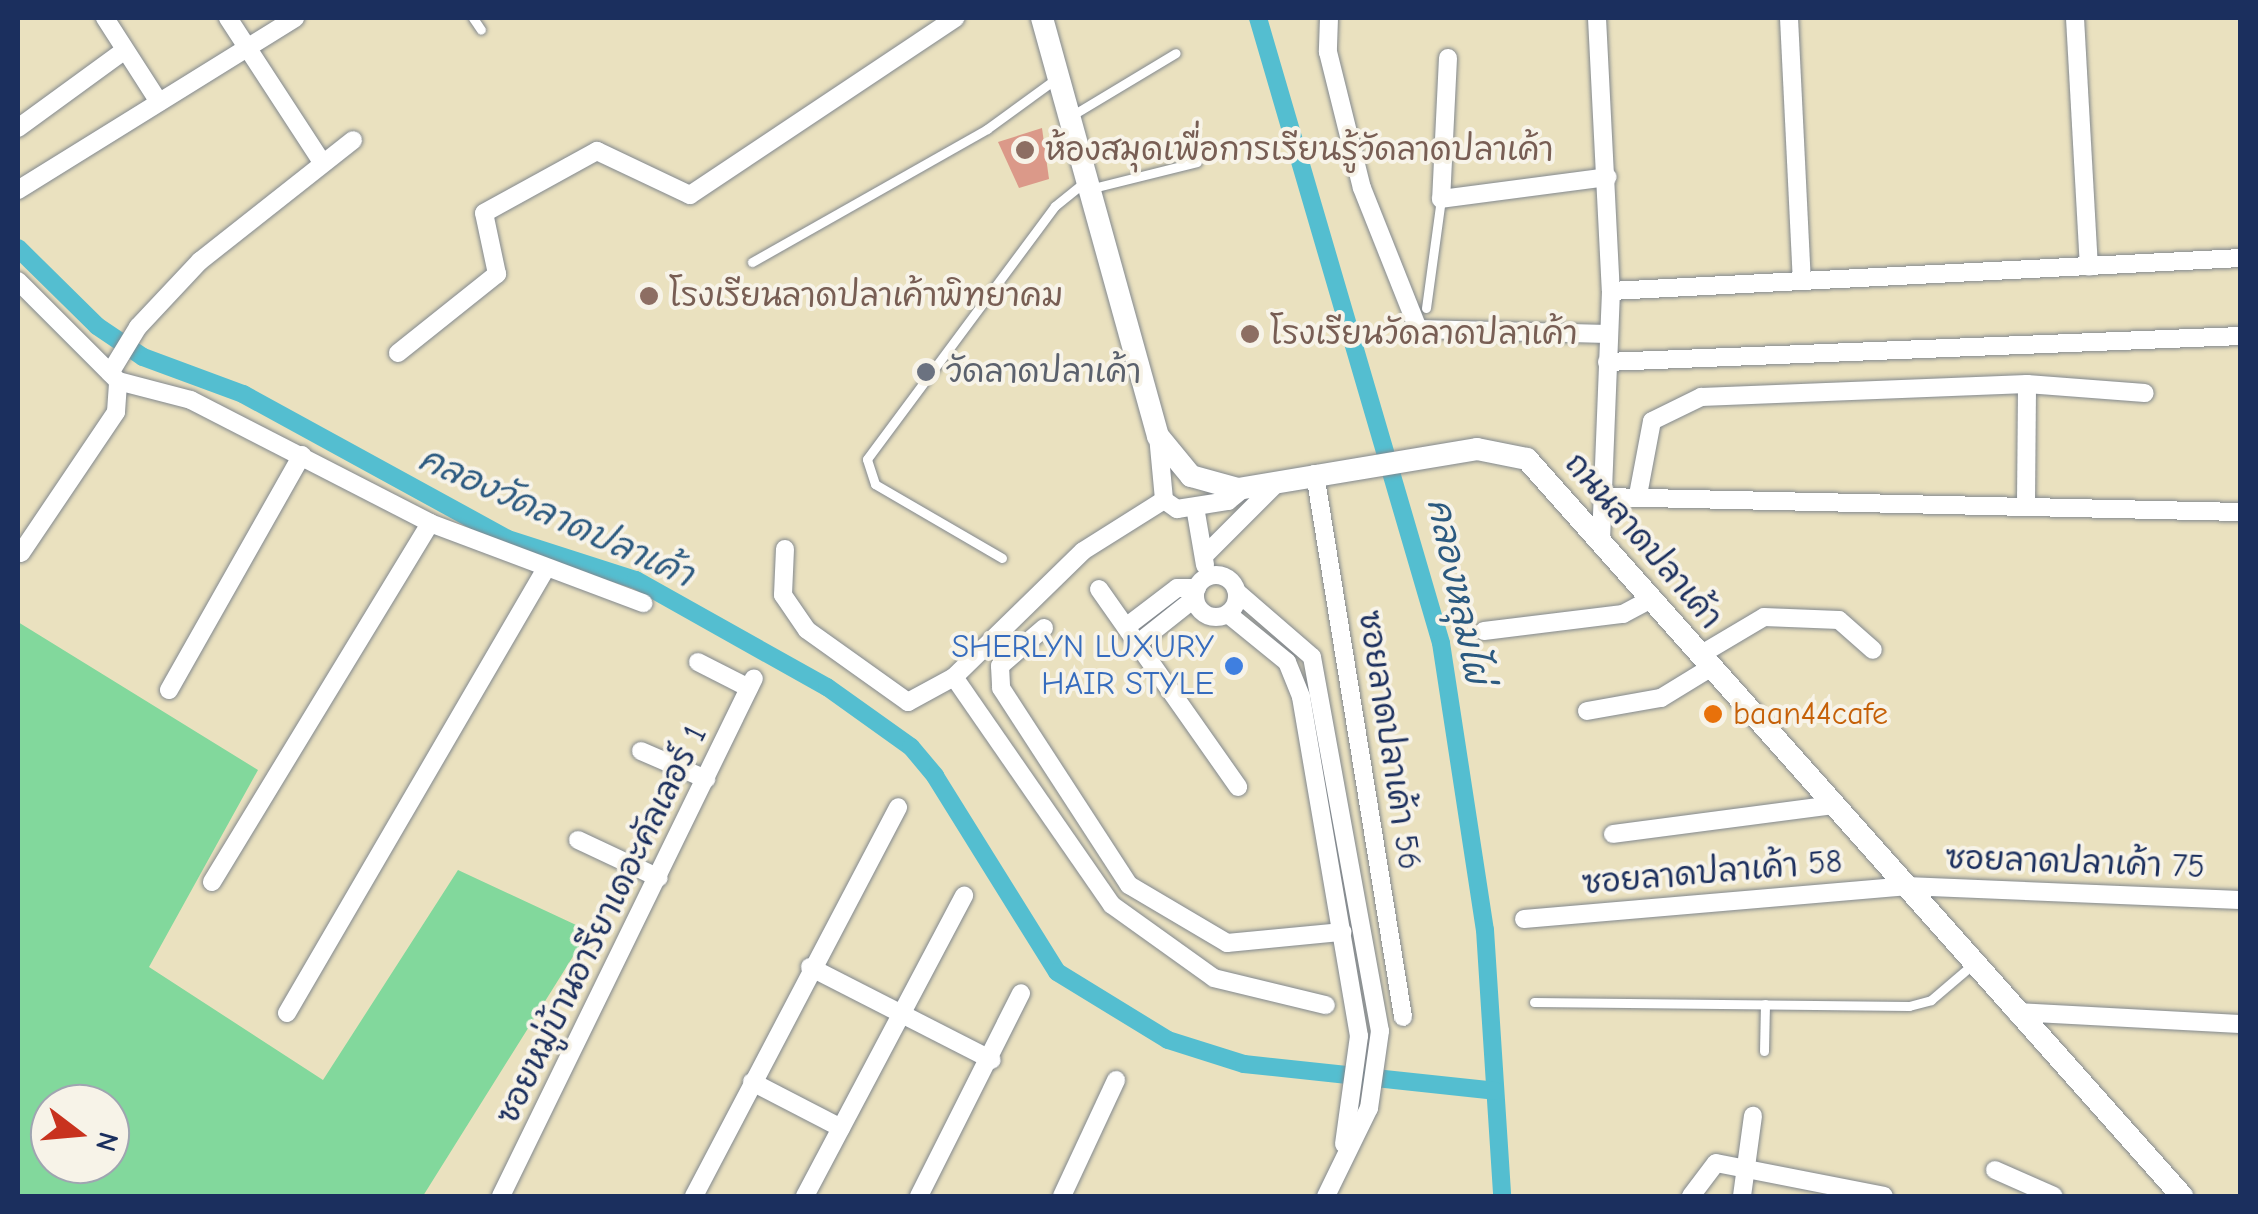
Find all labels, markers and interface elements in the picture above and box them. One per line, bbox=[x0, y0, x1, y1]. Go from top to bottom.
place label: ห้องสมุดเพื่อการเรียนรู้วัดลาดปลาเค้า bbox=[1045, 131, 1553, 169]
marker: ห้องสมุดเพื่อการเรียนรู้วัดลาดปลาเค้า bbox=[1014, 139, 1036, 161]
place label: โรงเรียนลาดปลาเค้าพิทยาคม bbox=[669, 277, 1063, 315]
marker: โรงเรียนลาดปลาเค้าพิทยาคม bbox=[638, 285, 660, 307]
place label: โรงเรียนวัดลาดปลาเค้า bbox=[1270, 315, 1578, 353]
marker: โรงเรียนวัดลาดปลาเค้า bbox=[1239, 323, 1261, 345]
place label: วัดลาดปลาเค้า bbox=[946, 353, 1141, 391]
marker: วัดลาดปลาเค้า bbox=[915, 361, 937, 383]
water label: คลองวัดลาดปลาเค้า bbox=[413, 438, 699, 596]
street label: ถนนลาดปลาเค้า bbox=[1556, 445, 1730, 637]
water label: คลองหลุมไผ่ bbox=[1418, 495, 1498, 687]
street label: ซอยลาดปลาเค้า 56 bbox=[1350, 608, 1428, 872]
place label: SHERLYN LUXURY HAIR STYLE bbox=[951, 629, 1214, 704]
marker: SHERLYN LUXURY HAIR STYLE bbox=[1223, 655, 1245, 677]
place label: baan44cafe bbox=[1733, 695, 1888, 733]
marker: baan44cafe bbox=[1702, 703, 1724, 725]
street label: ซอยหมู่บ้านอารียาเดอะคัลเลอร์ 1 bbox=[489, 719, 715, 1131]
street label: ซอยลาดปลาเค้า 75 bbox=[1945, 839, 2205, 887]
street label: ซอยลาดปลาเค้า 58 bbox=[1580, 843, 1844, 903]
north arrow bbox=[30, 1084, 130, 1184]
text: N bbox=[89, 1129, 125, 1155]

